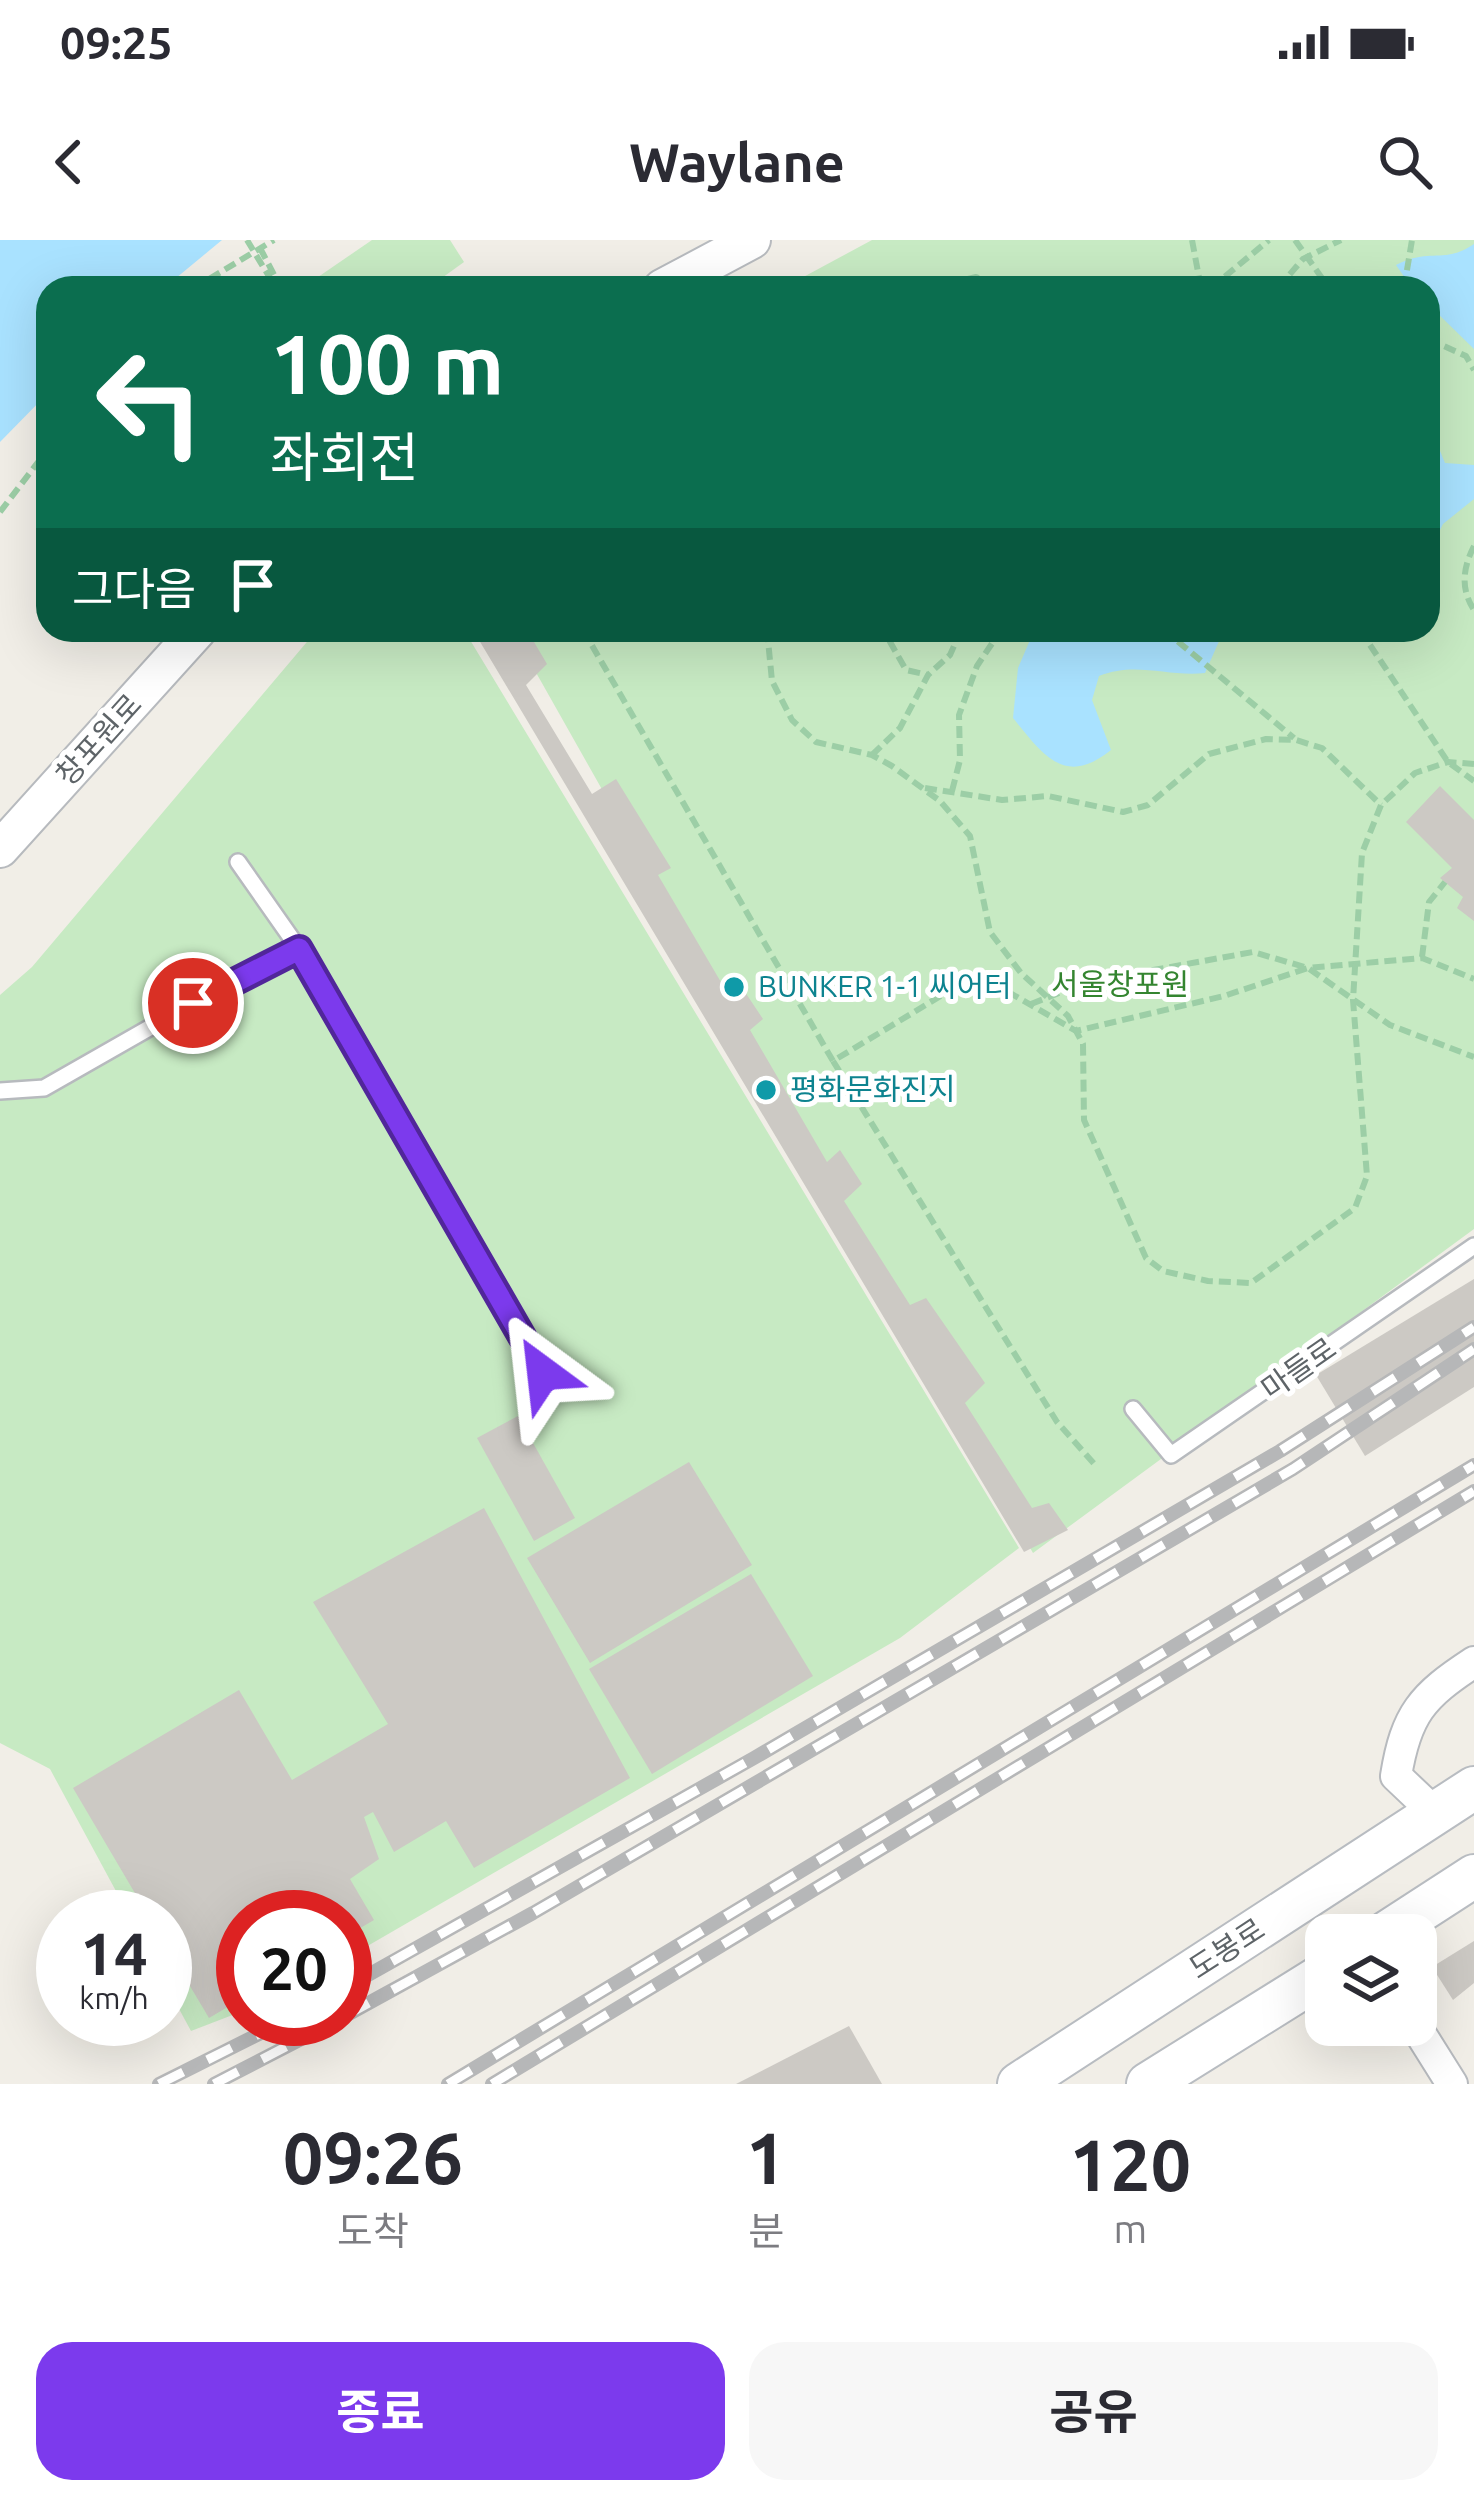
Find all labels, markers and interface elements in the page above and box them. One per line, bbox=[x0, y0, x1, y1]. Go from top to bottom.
text: 09:25 bbox=[60, 17, 173, 68]
icon: back bbox=[36, 129, 102, 195]
icon: search bbox=[1372, 129, 1438, 195]
text: Waylane bbox=[629, 132, 845, 192]
text: 100 m bbox=[270, 316, 504, 410]
icon: left bbox=[72, 324, 228, 480]
text: 좌회전 bbox=[270, 427, 419, 487]
icon: arrive bbox=[220, 552, 286, 618]
text: 그다음 bbox=[72, 563, 196, 614]
street label: 창포원로 bbox=[49, 687, 148, 792]
pin bbox=[142, 952, 244, 1054]
park label: 서울창포원 bbox=[1051, 967, 1189, 1001]
place label: BUNKER 1-1 씨어터 bbox=[758, 969, 1012, 1003]
icon: arrive bbox=[160, 970, 226, 1036]
marker: BUNKER 1-1 씨어터 bbox=[721, 974, 747, 1000]
place label: 평화문화진지 bbox=[790, 1072, 956, 1106]
marker: 평화문화진지 bbox=[753, 1077, 779, 1103]
position arrow bbox=[480, 1310, 606, 1436]
street label: 마들로 bbox=[1255, 1331, 1342, 1406]
speed limit sign: 20 bbox=[216, 1890, 372, 2046]
street label: 도봉로 bbox=[1182, 1911, 1270, 1985]
map controls bbox=[1305, 1914, 1437, 2046]
button: layers bbox=[1305, 1914, 1437, 2046]
text: 14 bbox=[80, 1919, 148, 1986]
text: km/h bbox=[79, 1981, 149, 2015]
text: 09:26 bbox=[283, 2117, 463, 2198]
text: 1 bbox=[746, 2117, 786, 2198]
text: 120 bbox=[1069, 2124, 1191, 2205]
text: m bbox=[1113, 2207, 1147, 2250]
text: 도착 bbox=[337, 2209, 409, 2252]
text: 분 bbox=[748, 2209, 784, 2252]
button: 종료 bbox=[36, 2342, 725, 2480]
button: 공유 bbox=[749, 2342, 1438, 2480]

